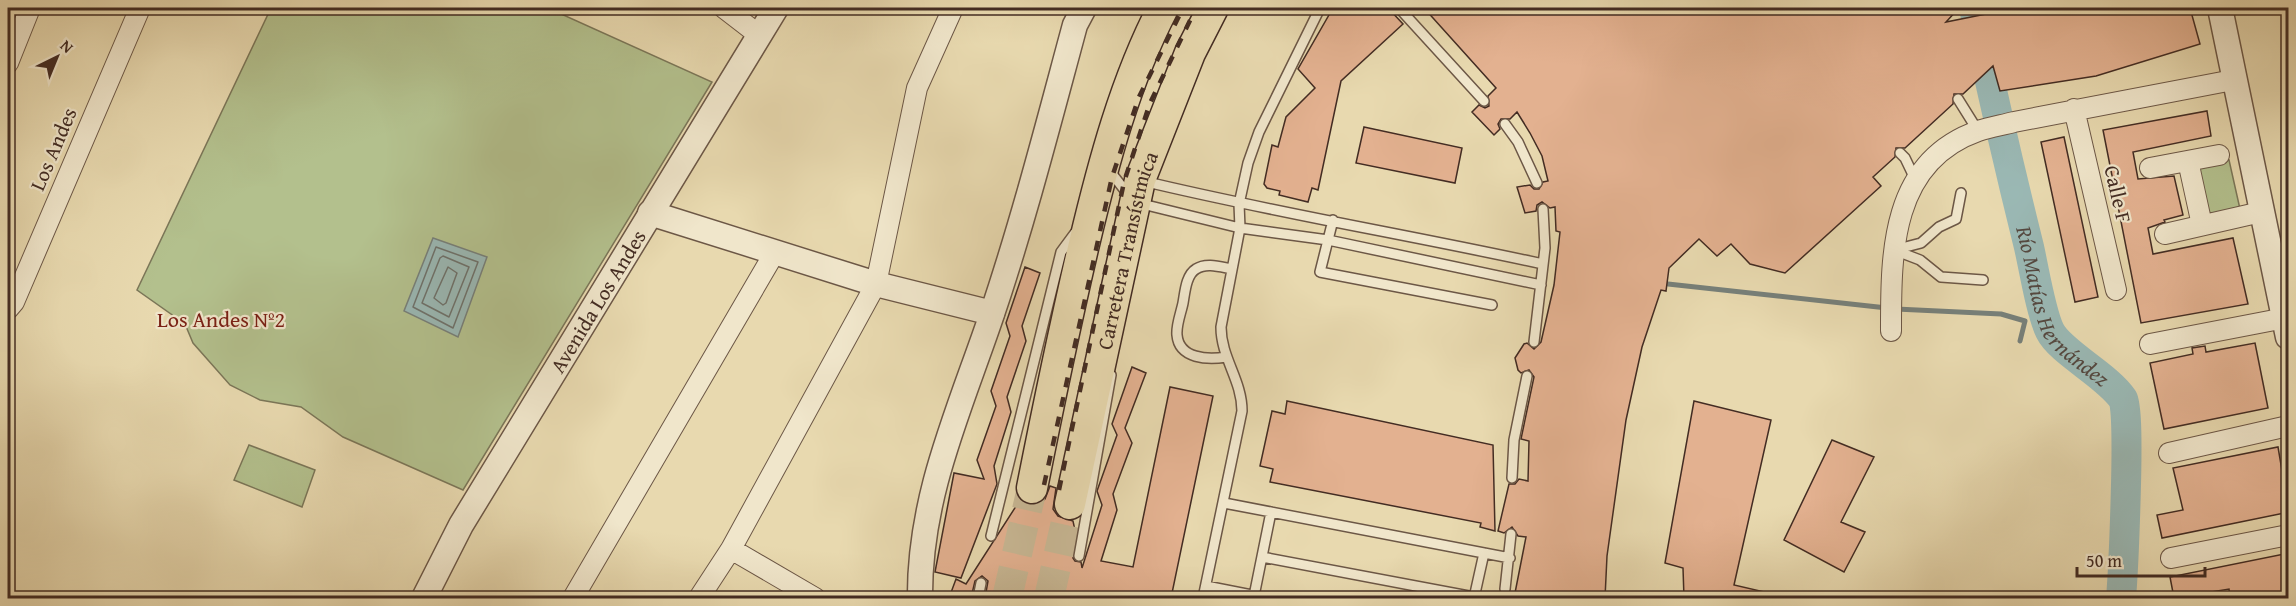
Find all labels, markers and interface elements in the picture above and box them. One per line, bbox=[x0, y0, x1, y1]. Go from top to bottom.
north arrow bbox=[27, 27, 87, 87]
text: N bbox=[55, 34, 80, 59]
street label: Los Andes bbox=[22, 103, 84, 195]
street label: Carretera Transístmica bbox=[1088, 146, 1165, 352]
street label: Calle F bbox=[2096, 162, 2140, 226]
water label: Río Matías Hernández bbox=[2008, 222, 2117, 394]
street label: Avenida Los Andes bbox=[542, 223, 653, 379]
district label: Los Andes Nº2 bbox=[157, 303, 285, 335]
scale bar bbox=[2077, 540, 2204, 578]
text: 50 m bbox=[2086, 547, 2122, 574]

